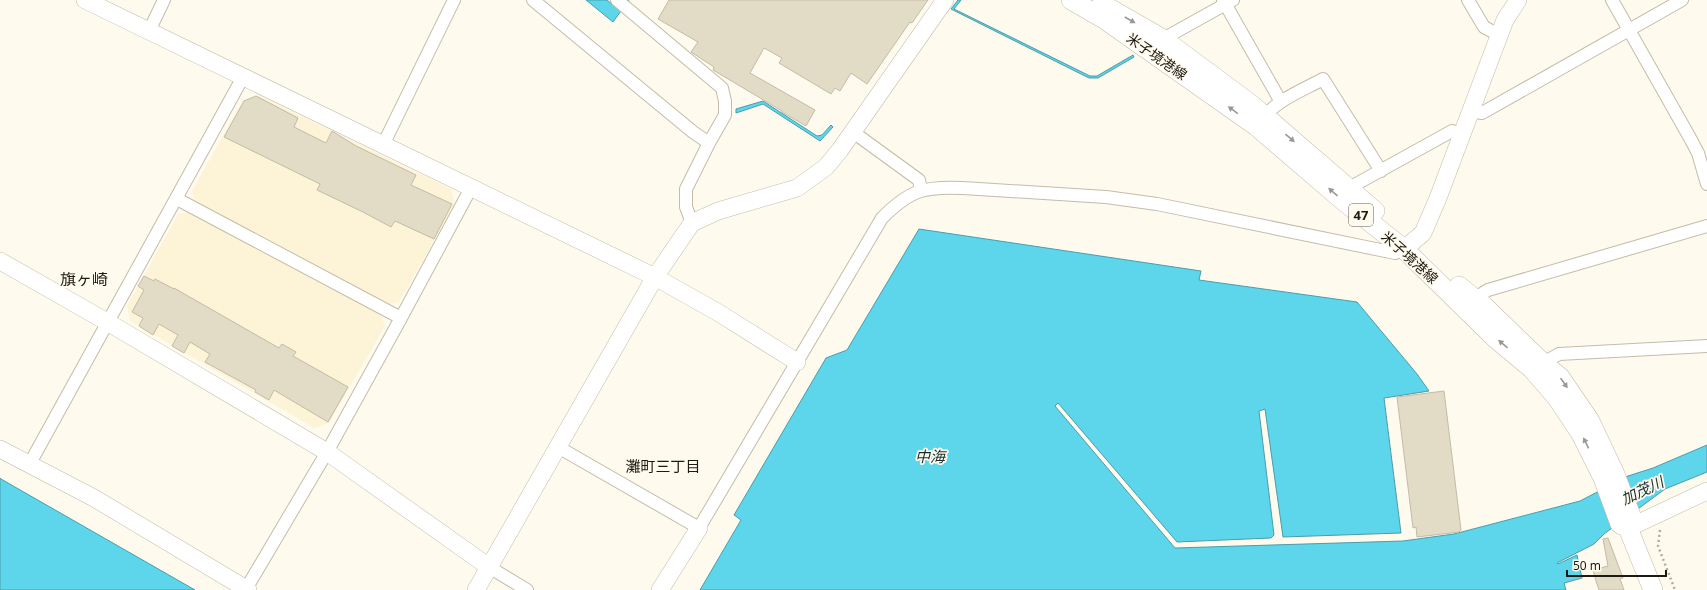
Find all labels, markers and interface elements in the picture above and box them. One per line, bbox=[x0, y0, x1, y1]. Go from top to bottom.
one-way arrow bbox=[1124, 16, 1136, 23]
street label: 米子境港線 bbox=[1123, 28, 1191, 84]
one-way arrow bbox=[1228, 106, 1238, 114]
one-way arrow bbox=[1285, 133, 1296, 142]
one-way arrow bbox=[1328, 188, 1338, 197]
road number: 47 bbox=[1349, 204, 1373, 226]
street label: 米子境港線 bbox=[1378, 227, 1442, 287]
district label: 旗ヶ崎 bbox=[60, 268, 108, 290]
one-way arrow bbox=[1497, 340, 1508, 349]
one-way arrow bbox=[1560, 378, 1568, 389]
one-way arrow bbox=[1582, 437, 1589, 449]
water label: 中海 bbox=[915, 446, 947, 466]
district label: 灘町三丁目 bbox=[625, 456, 701, 476]
water label: 加茂川 bbox=[1617, 471, 1668, 509]
scale bar bbox=[1567, 552, 1666, 578]
text: 50 m bbox=[1573, 557, 1601, 574]

